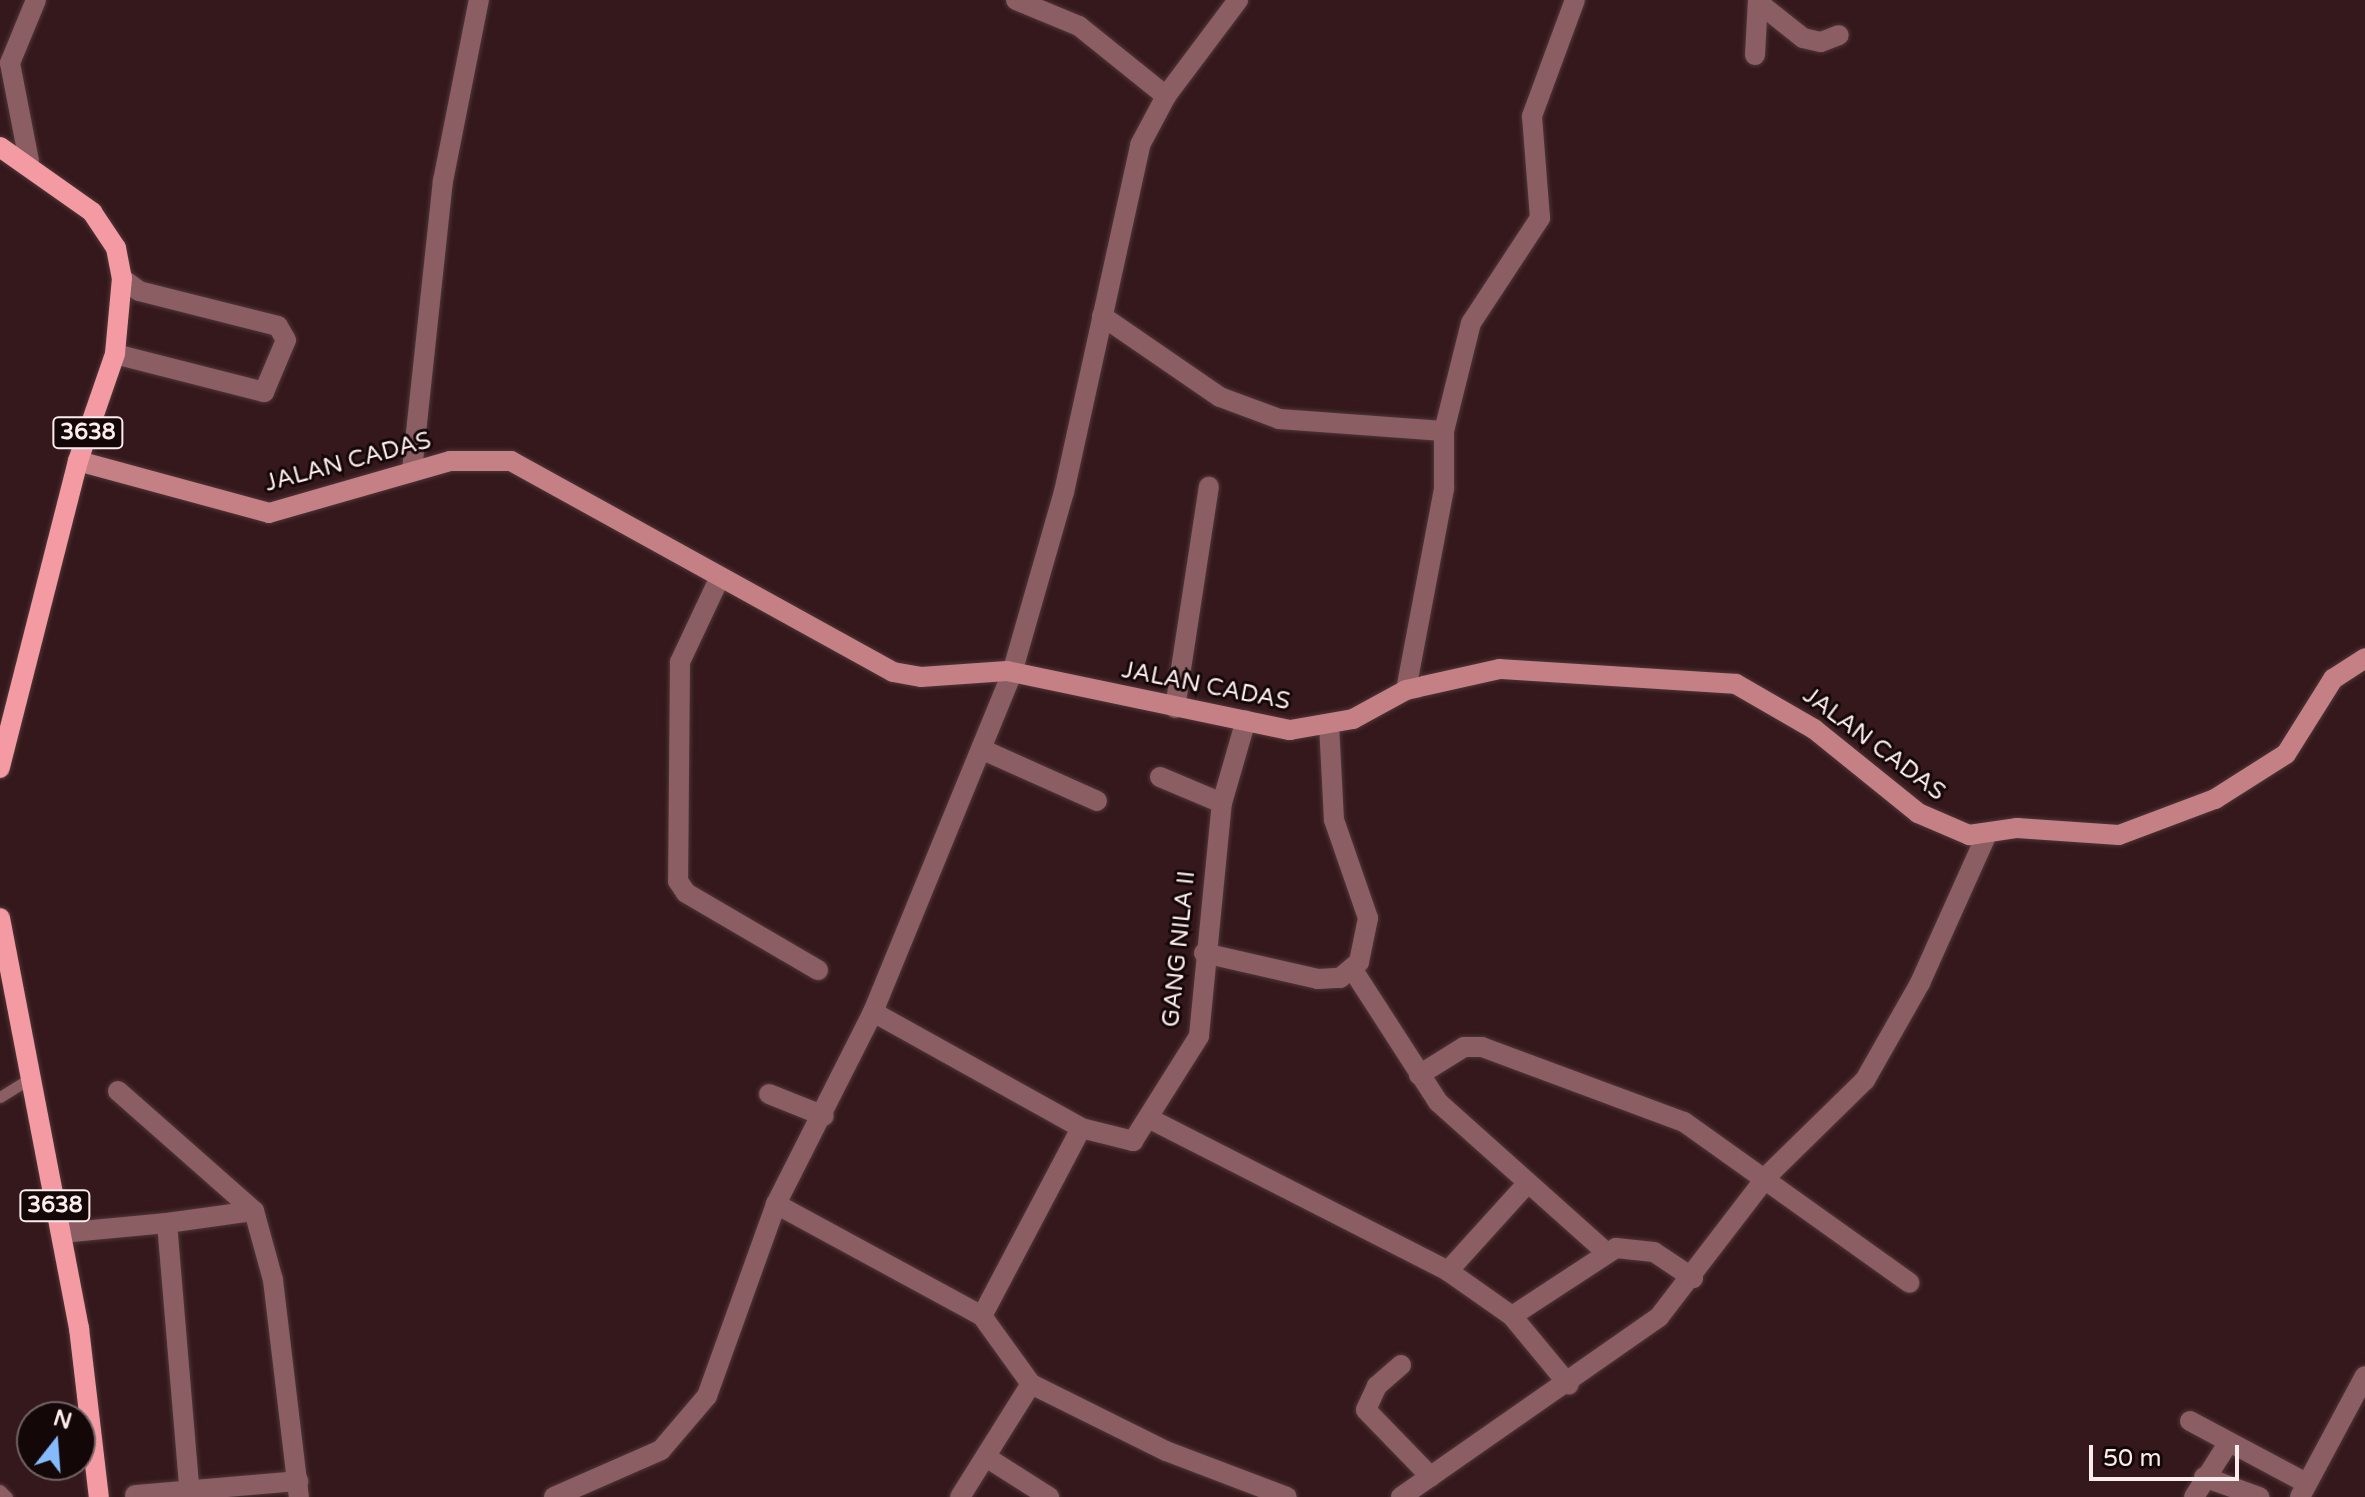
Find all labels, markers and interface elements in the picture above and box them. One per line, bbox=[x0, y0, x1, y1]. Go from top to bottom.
road number: 3638 bbox=[52, 415, 124, 451]
street label: JALAN CADAS bbox=[262, 426, 434, 498]
street label: JALAN CADAS bbox=[1119, 656, 1293, 716]
street label: JALAN CADAS bbox=[1797, 681, 1951, 807]
street label: GANG NILA II bbox=[1156, 869, 1202, 1029]
road number: 3638 bbox=[19, 1188, 91, 1224]
north arrow bbox=[16, 1401, 96, 1481]
text: N bbox=[50, 1405, 75, 1435]
scale bar bbox=[2093, 1429, 2243, 1479]
text: 50 m bbox=[2103, 1444, 2161, 1473]

